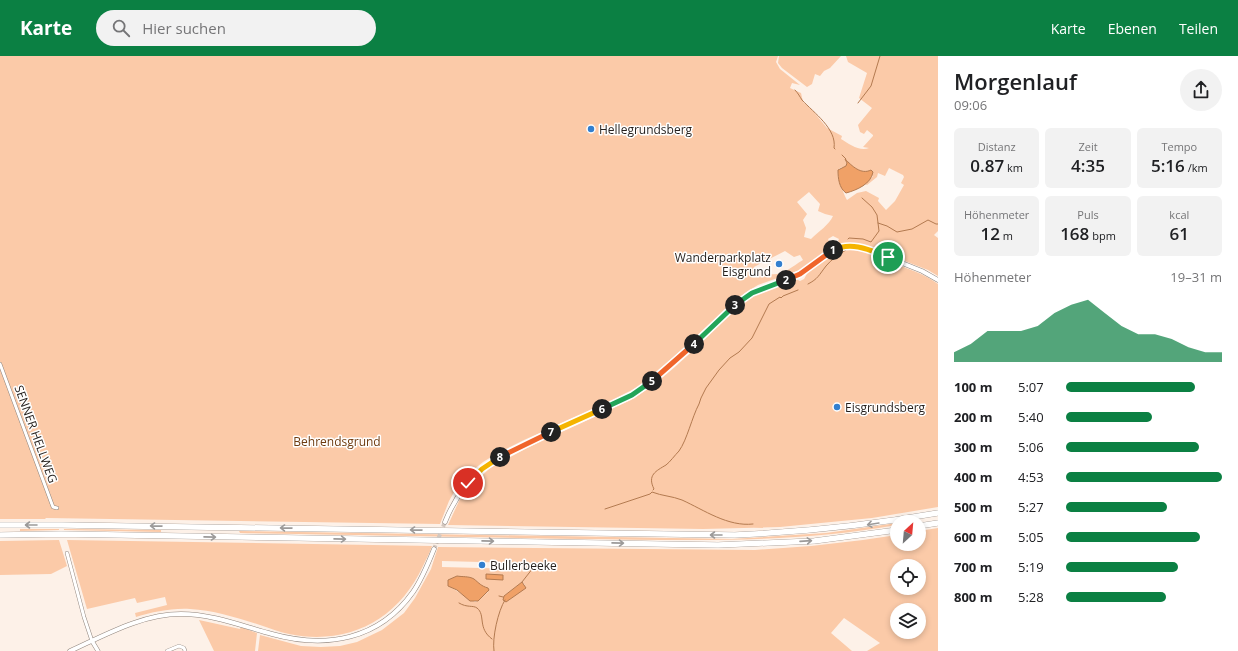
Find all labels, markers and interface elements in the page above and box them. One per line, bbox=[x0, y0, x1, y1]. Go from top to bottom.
search box bbox=[96, 10, 376, 46]
text: Karte bbox=[20, 15, 72, 41]
icon: search bbox=[110, 17, 132, 39]
text: Hier suchen bbox=[142, 18, 226, 38]
text: Karte bbox=[1051, 19, 1086, 38]
text: Ebenen bbox=[1108, 19, 1157, 38]
text: Teilen bbox=[1179, 19, 1218, 38]
text: Morgenlauf bbox=[954, 66, 1077, 96]
button: share bbox=[1180, 69, 1222, 111]
text: 09:06 bbox=[954, 96, 987, 114]
place label: Hellegrundsberg bbox=[599, 121, 693, 138]
marker: Hellegrundsberg bbox=[586, 124, 596, 134]
text: Distanz bbox=[978, 139, 1016, 154]
text: Zeit bbox=[1078, 139, 1098, 154]
text: Tempo bbox=[1161, 139, 1197, 154]
text: 0.87 bbox=[970, 154, 1004, 177]
text: 4:35 bbox=[1071, 154, 1105, 177]
text: 5:16 bbox=[1151, 154, 1185, 177]
text: km bbox=[1004, 160, 1023, 175]
text: /km bbox=[1185, 160, 1208, 175]
text: Höhenmeter bbox=[964, 207, 1029, 222]
text: Puls bbox=[1077, 207, 1099, 222]
text: kcal bbox=[1169, 207, 1189, 222]
text: 12 bbox=[980, 222, 1000, 245]
text: 168 bbox=[1060, 222, 1089, 245]
text: 61 bbox=[1170, 222, 1189, 245]
text: m bbox=[1000, 228, 1013, 243]
text: bpm bbox=[1089, 228, 1116, 243]
pin: 1 bbox=[823, 240, 843, 260]
pin bbox=[871, 240, 905, 274]
text: 1 bbox=[830, 242, 836, 257]
icon: arrive bbox=[877, 246, 899, 268]
place label: Wanderparkplatz Eisgrund bbox=[675, 249, 771, 280]
marker: Wanderparkplatz Eisgrund bbox=[774, 259, 784, 269]
text: Höhenmeter bbox=[954, 268, 1031, 286]
text: 19–31 m bbox=[1170, 268, 1222, 286]
pin: 2 bbox=[776, 270, 796, 290]
text: 2 bbox=[783, 272, 789, 287]
pin: 3 bbox=[725, 295, 745, 315]
text: 3 bbox=[732, 297, 738, 312]
pin: 4 bbox=[684, 334, 704, 354]
text: 4 bbox=[691, 336, 697, 351]
pin: 5 bbox=[642, 371, 662, 391]
text: 5 bbox=[649, 373, 655, 388]
text: 100 m bbox=[954, 378, 992, 396]
text: 5:07 bbox=[1018, 378, 1044, 396]
street label: SENNER HELLWEG bbox=[10, 383, 62, 485]
pin: 6 bbox=[592, 399, 612, 419]
place label: Eisgrundsberg bbox=[845, 399, 926, 416]
text: 6 bbox=[599, 401, 605, 416]
marker: Eisgrundsberg bbox=[832, 402, 842, 412]
text: 200 m bbox=[954, 408, 992, 426]
text: 5:40 bbox=[1018, 408, 1044, 426]
pin: 7 bbox=[541, 422, 561, 442]
text: 7 bbox=[548, 424, 554, 439]
park label: Behrendsgrund bbox=[293, 433, 381, 450]
text: 300 m bbox=[954, 438, 992, 456]
text: 5:06 bbox=[1018, 438, 1044, 456]
pin: 8 bbox=[490, 447, 510, 467]
text: 8 bbox=[497, 449, 503, 464]
pin bbox=[451, 466, 485, 500]
text: 400 m bbox=[954, 468, 992, 486]
text: 4:53 bbox=[1018, 468, 1044, 486]
icon: check bbox=[457, 472, 479, 494]
text: 500 m bbox=[954, 498, 992, 516]
text: 5:27 bbox=[1018, 498, 1044, 516]
north arrow bbox=[890, 515, 926, 551]
map controls bbox=[890, 515, 926, 639]
one-way arrow bbox=[867, 520, 880, 528]
one-way arrow bbox=[25, 521, 38, 529]
one-way arrow bbox=[150, 522, 163, 530]
one-way arrow bbox=[280, 524, 293, 532]
one-way arrow bbox=[410, 526, 423, 534]
text: 600 m bbox=[954, 528, 992, 546]
text: 5:05 bbox=[1018, 528, 1044, 546]
one-way arrow bbox=[710, 531, 723, 539]
one-way arrow bbox=[203, 533, 216, 541]
one-way arrow bbox=[333, 535, 346, 543]
one-way arrow bbox=[481, 537, 494, 545]
one-way arrow bbox=[799, 538, 812, 545]
one-way arrow bbox=[611, 540, 624, 547]
place label: Bullerbeeke bbox=[490, 557, 557, 574]
text: 700 m bbox=[954, 558, 992, 576]
text: 5:19 bbox=[1018, 558, 1044, 576]
button: locate bbox=[890, 559, 926, 595]
marker: Bullerbeeke bbox=[477, 560, 487, 570]
text: 800 m bbox=[954, 588, 992, 606]
text: 5:28 bbox=[1018, 588, 1044, 606]
button: layers bbox=[890, 603, 926, 639]

